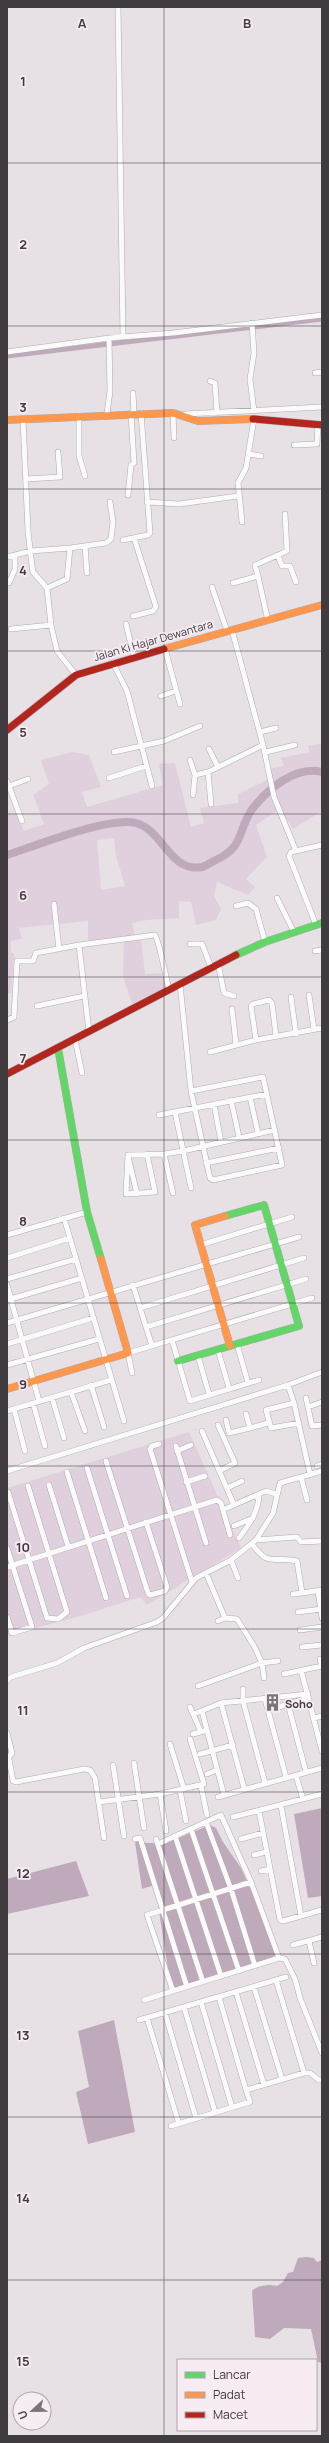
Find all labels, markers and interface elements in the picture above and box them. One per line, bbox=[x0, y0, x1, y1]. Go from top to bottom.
text: A bbox=[78, 14, 87, 32]
text: B bbox=[243, 14, 251, 32]
text: 1 bbox=[20, 72, 26, 90]
text: 2 bbox=[19, 235, 27, 253]
text: 3 bbox=[19, 398, 27, 416]
text: 4 bbox=[19, 561, 27, 579]
street label: Jalan Ki Hajar Dewantara bbox=[92, 616, 214, 664]
text: 5 bbox=[19, 723, 27, 741]
text: 6 bbox=[19, 886, 27, 904]
text: 7 bbox=[20, 1049, 27, 1067]
text: 8 bbox=[19, 1212, 27, 1230]
text: 9 bbox=[19, 1375, 27, 1393]
text: 10 bbox=[16, 1538, 30, 1556]
building icon: Soho bbox=[262, 1693, 282, 1713]
place label: Soho bbox=[285, 1696, 313, 1711]
text: 11 bbox=[17, 1701, 29, 1719]
text: 12 bbox=[16, 1864, 30, 1882]
text: 13 bbox=[16, 2026, 30, 2044]
text: 14 bbox=[16, 2189, 30, 2207]
text: 15 bbox=[16, 2352, 30, 2370]
legend bbox=[177, 2359, 317, 2431]
text: Lancar bbox=[213, 2366, 251, 2383]
text: Padat bbox=[213, 2386, 245, 2403]
north arrow bbox=[12, 2391, 52, 2431]
text: Macet bbox=[213, 2406, 248, 2423]
text: U bbox=[14, 2408, 31, 2421]

